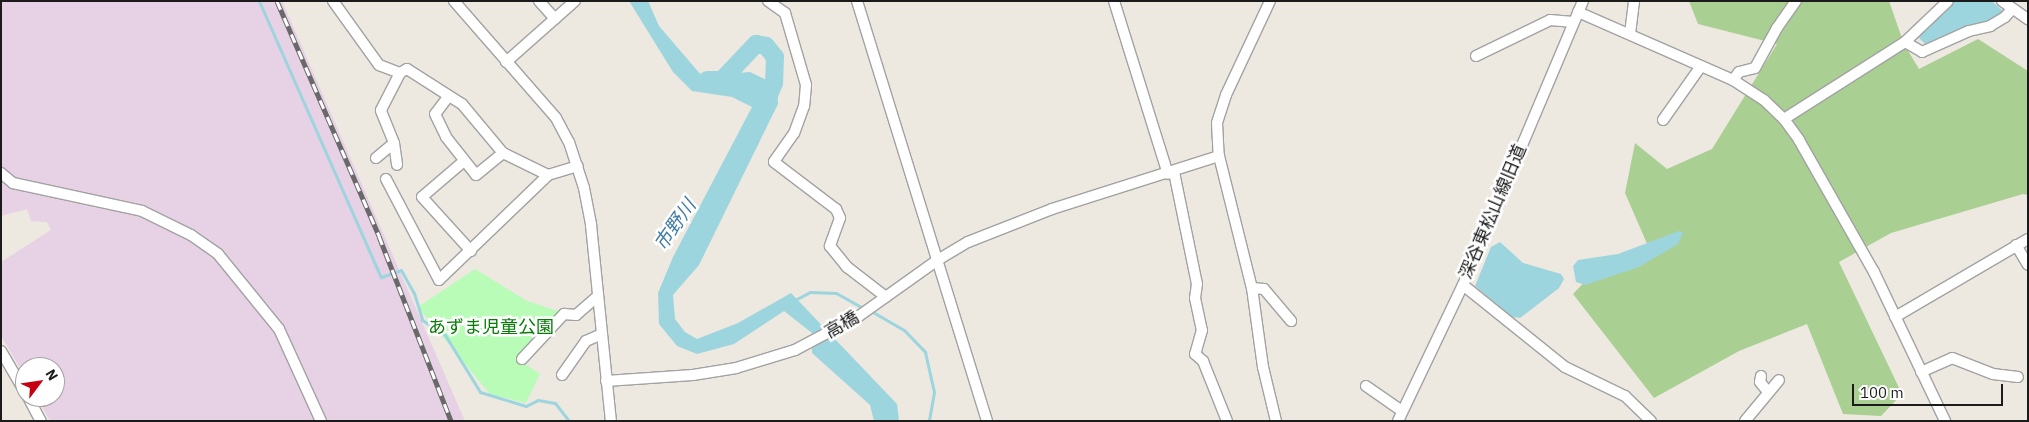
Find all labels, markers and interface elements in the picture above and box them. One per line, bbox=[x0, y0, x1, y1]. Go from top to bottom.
street label: 深谷東松山線旧道 bbox=[1455, 142, 1531, 282]
water label: 市野川 bbox=[649, 195, 701, 255]
street label: 高橋 bbox=[821, 307, 863, 343]
park label: あずま児童公園 bbox=[428, 316, 554, 338]
north arrow bbox=[15, 357, 65, 407]
text: N bbox=[42, 366, 62, 384]
scale bar bbox=[1854, 374, 2005, 406]
text: 100 m bbox=[1860, 383, 1904, 402]

